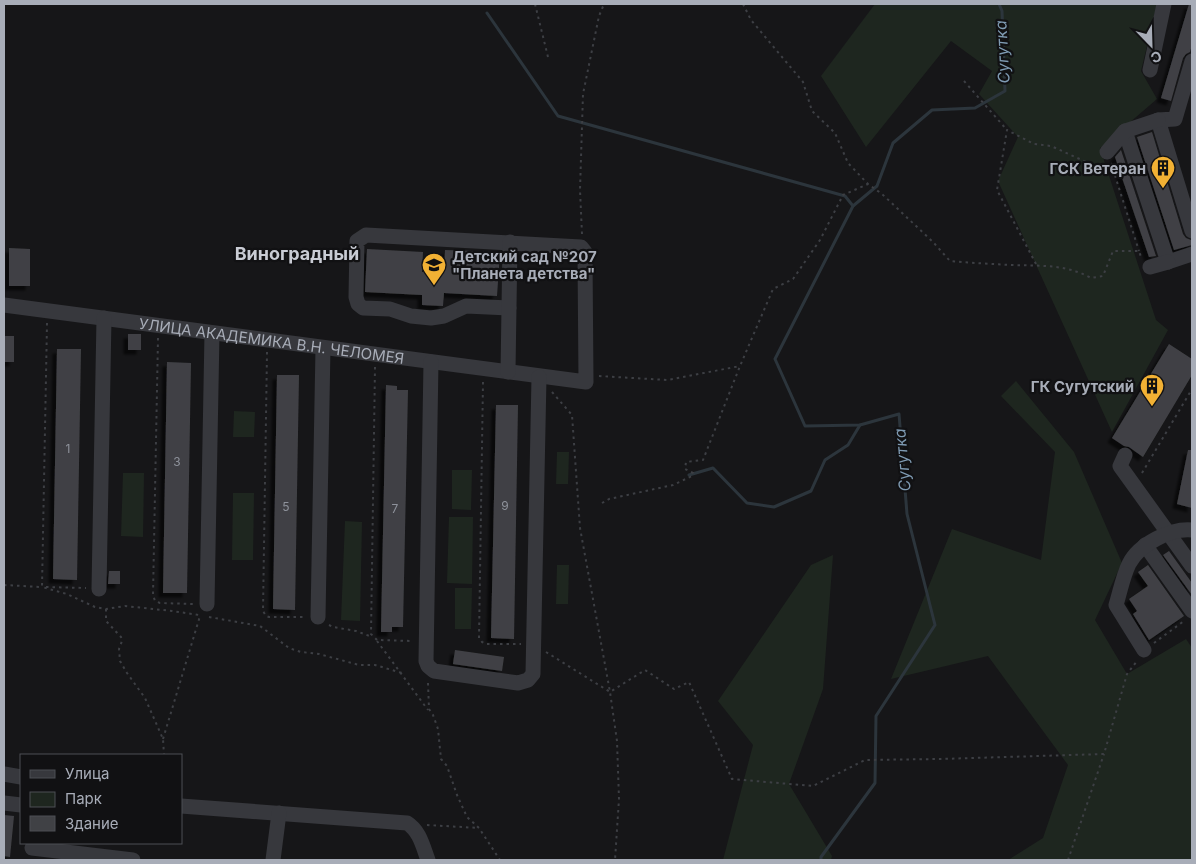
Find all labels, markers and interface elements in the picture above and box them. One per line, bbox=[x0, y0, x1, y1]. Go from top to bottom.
water label: Сугутка bbox=[990, 20, 1014, 84]
north arrow bbox=[1126, 20, 1176, 70]
text: С bbox=[1148, 48, 1164, 67]
building icon: ГСК Ветеран bbox=[1150, 155, 1176, 189]
place label: ГСК Ветеран bbox=[1050, 159, 1146, 178]
district label: Виноградный bbox=[235, 243, 359, 264]
place label: Детский сад №207 "Планета детства" bbox=[452, 247, 597, 283]
school or university icon: Детский сад №207 "Планета детства" bbox=[421, 252, 447, 286]
street label: УЛИЦА АКАДЕМИКА В.Н. ЧЕЛОМЕЯ bbox=[138, 313, 405, 367]
building icon: ГК Сугутский bbox=[1139, 373, 1165, 407]
place label: ГК Сугутский bbox=[1031, 377, 1134, 396]
water label: Сугутка bbox=[889, 427, 915, 492]
house number: 1 bbox=[66, 441, 70, 456]
house number: 3 bbox=[173, 454, 181, 469]
house number: 9 bbox=[501, 498, 509, 513]
house number: 5 bbox=[282, 499, 290, 514]
house number: 7 bbox=[392, 501, 399, 516]
legend bbox=[20, 754, 182, 844]
text: Улица bbox=[65, 764, 109, 783]
text: Парк bbox=[65, 789, 102, 808]
text: Здание bbox=[65, 814, 119, 833]

